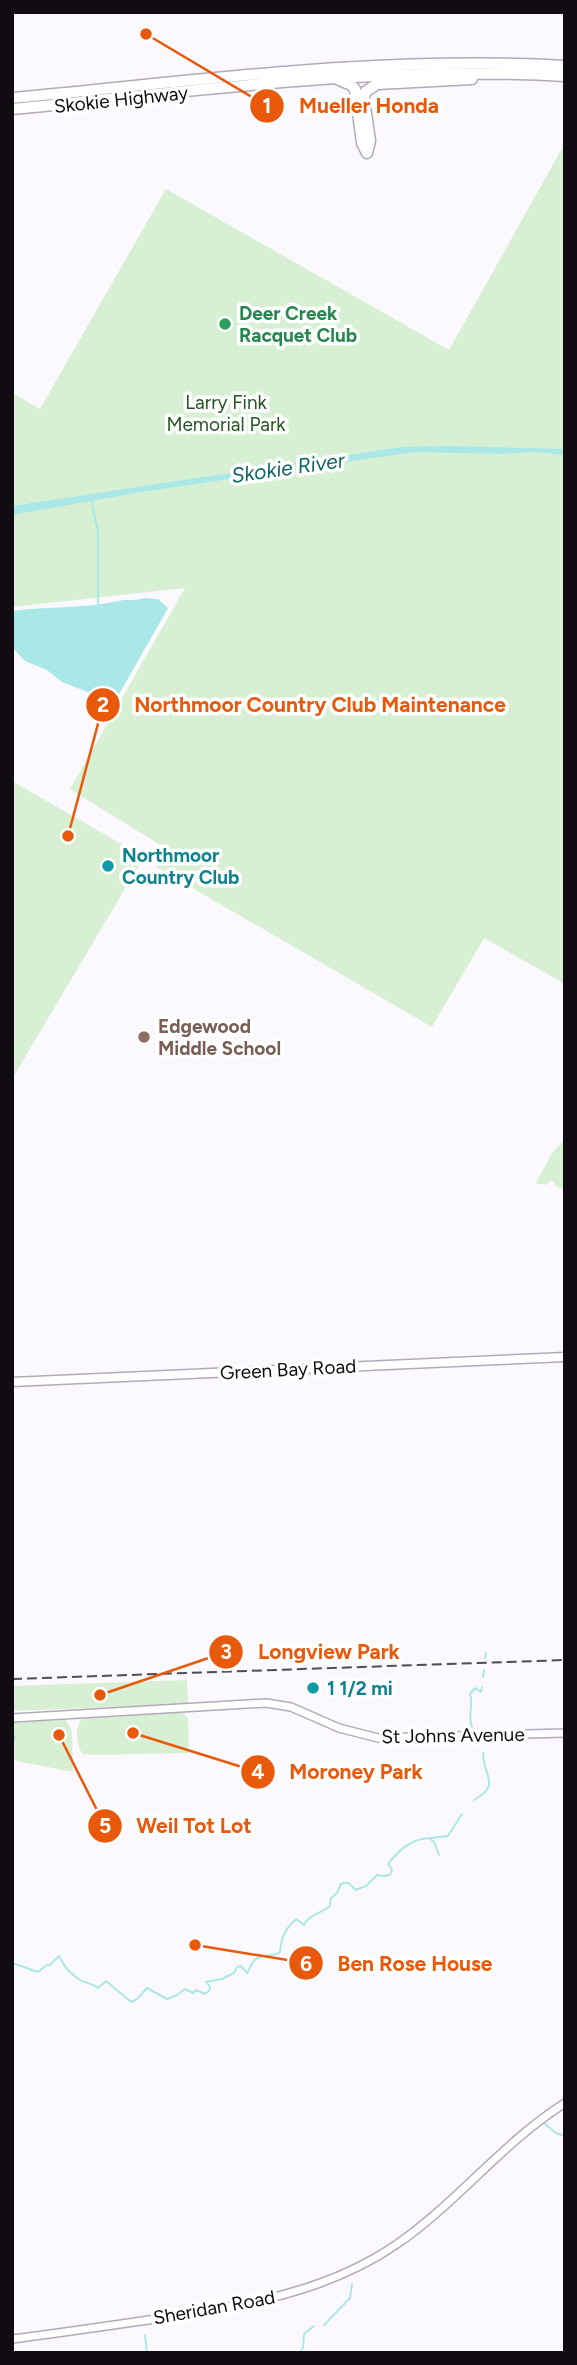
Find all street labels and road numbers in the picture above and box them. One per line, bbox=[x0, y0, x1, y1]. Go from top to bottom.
street label: Skokie Highway bbox=[53, 81, 189, 118]
street label: Green Bay Road bbox=[219, 1354, 357, 1385]
street label: St Johns Avenue bbox=[381, 1723, 525, 1748]
street label: Sheridan Road bbox=[151, 2285, 277, 2330]

